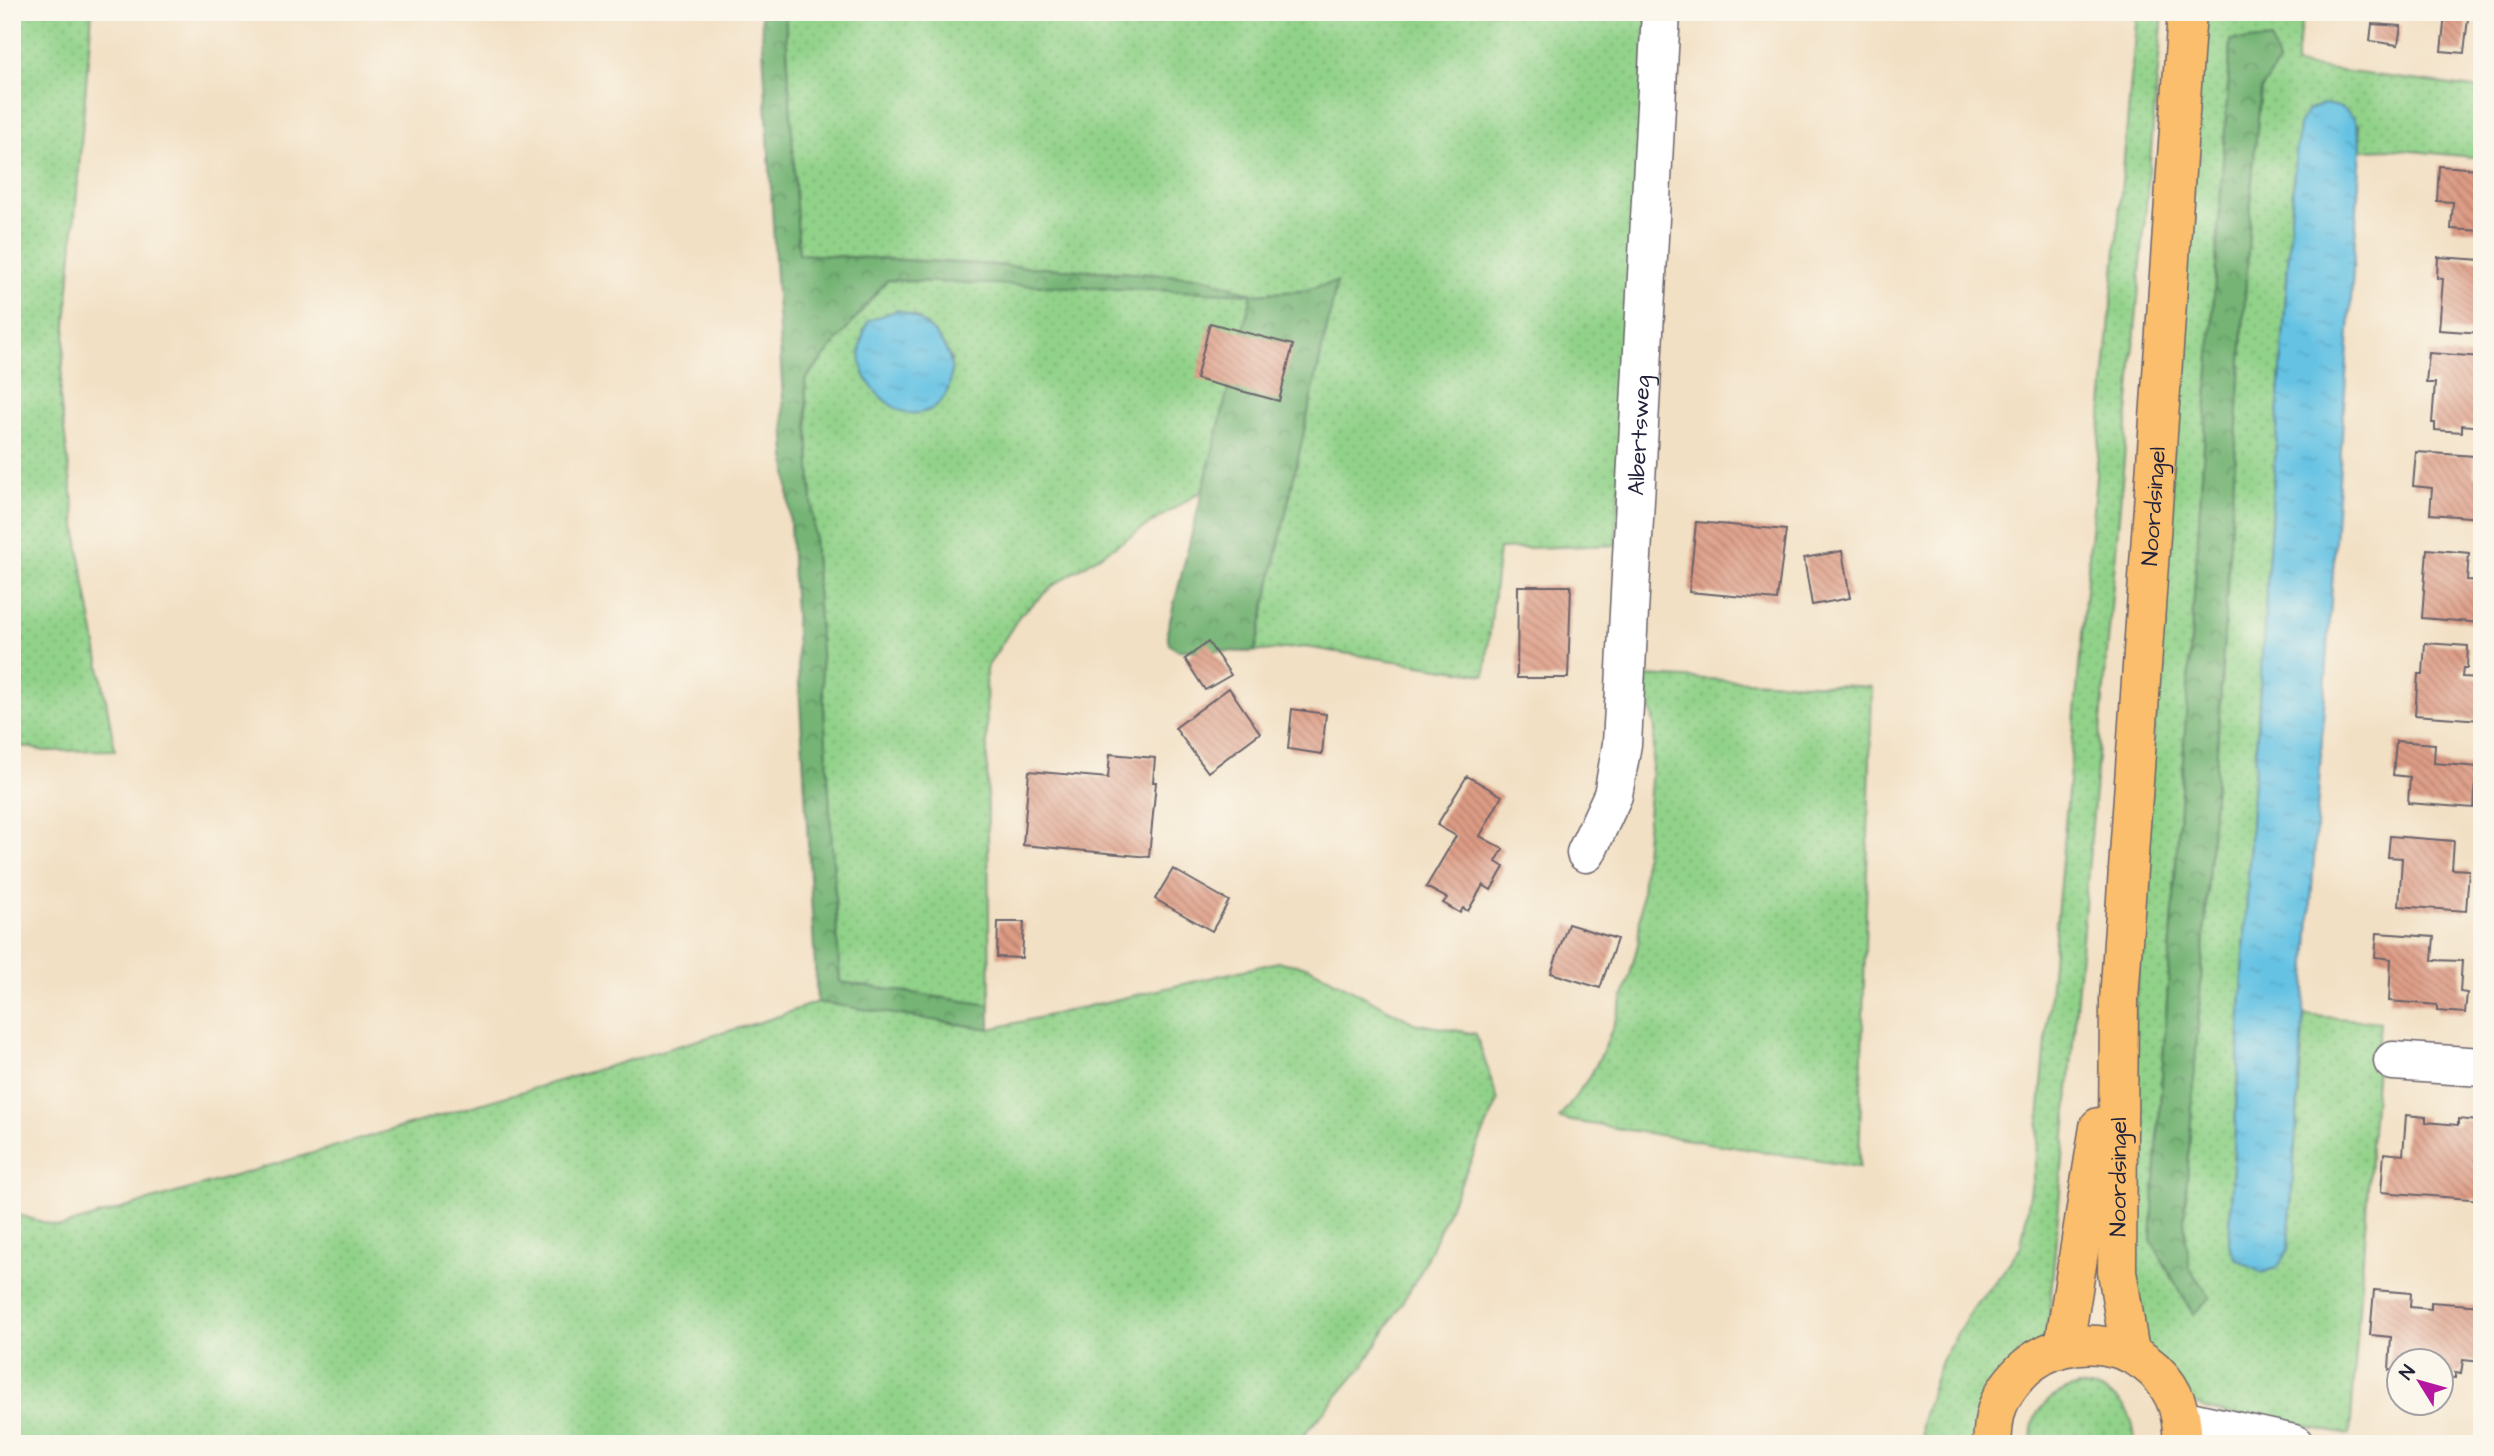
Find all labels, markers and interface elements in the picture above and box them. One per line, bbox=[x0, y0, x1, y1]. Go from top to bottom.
street label: Albertsweg bbox=[1620, 374, 1660, 496]
street label: Noordsingel bbox=[2134, 446, 2174, 567]
street label: Noordsingel bbox=[2102, 1117, 2136, 1237]
north arrow bbox=[2386, 1348, 2456, 1418]
text: N bbox=[2393, 1360, 2422, 1386]

